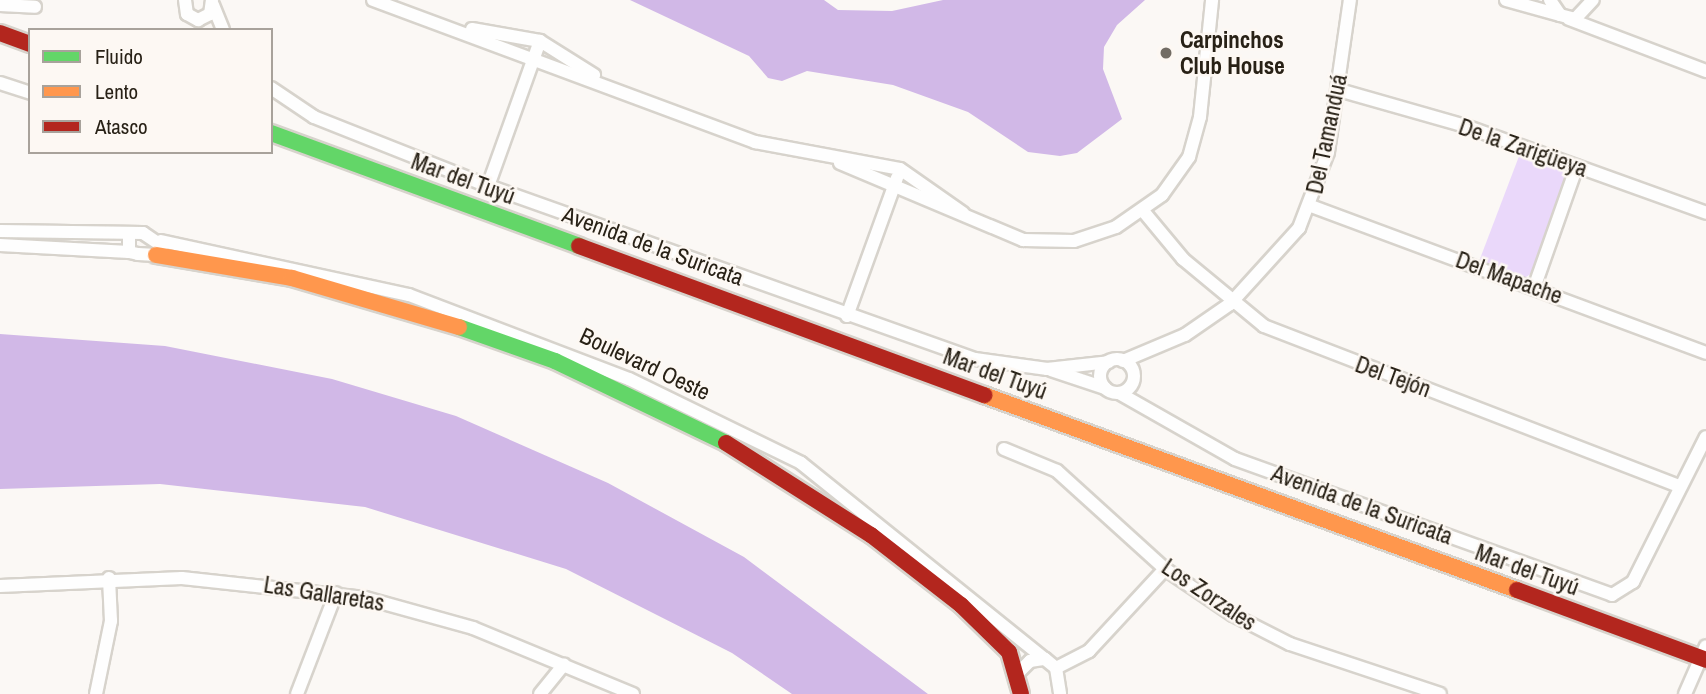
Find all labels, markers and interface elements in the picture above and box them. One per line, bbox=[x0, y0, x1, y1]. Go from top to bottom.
place label: Carpinchos Club House bbox=[1180, 26, 1285, 80]
legend bbox=[28, 28, 273, 154]
text: Fluido bbox=[95, 42, 143, 71]
marker: Carpinchos Club House bbox=[1158, 45, 1174, 61]
street label: Del Tamanduá bbox=[1301, 71, 1353, 197]
text: Lento bbox=[95, 77, 138, 106]
text: Atasco bbox=[95, 112, 148, 141]
street label: De la Zarigüeya bbox=[1455, 113, 1591, 183]
street label: Mar del Tuyú bbox=[407, 147, 519, 211]
street label: Avenida de la Suricata bbox=[559, 200, 747, 292]
street label: Del Mapache bbox=[1452, 246, 1566, 310]
street label: Boulevard Oeste bbox=[576, 322, 714, 406]
street label: Mar del Tuyú bbox=[939, 342, 1051, 406]
street label: Del Tejón bbox=[1351, 351, 1435, 403]
street label: Avenida de la Suricata bbox=[1268, 459, 1456, 551]
street label: Mar del Tuyú bbox=[1471, 538, 1583, 602]
street label: Los Zorzales bbox=[1157, 553, 1261, 637]
street label: Las Gallaretas bbox=[262, 571, 386, 617]

